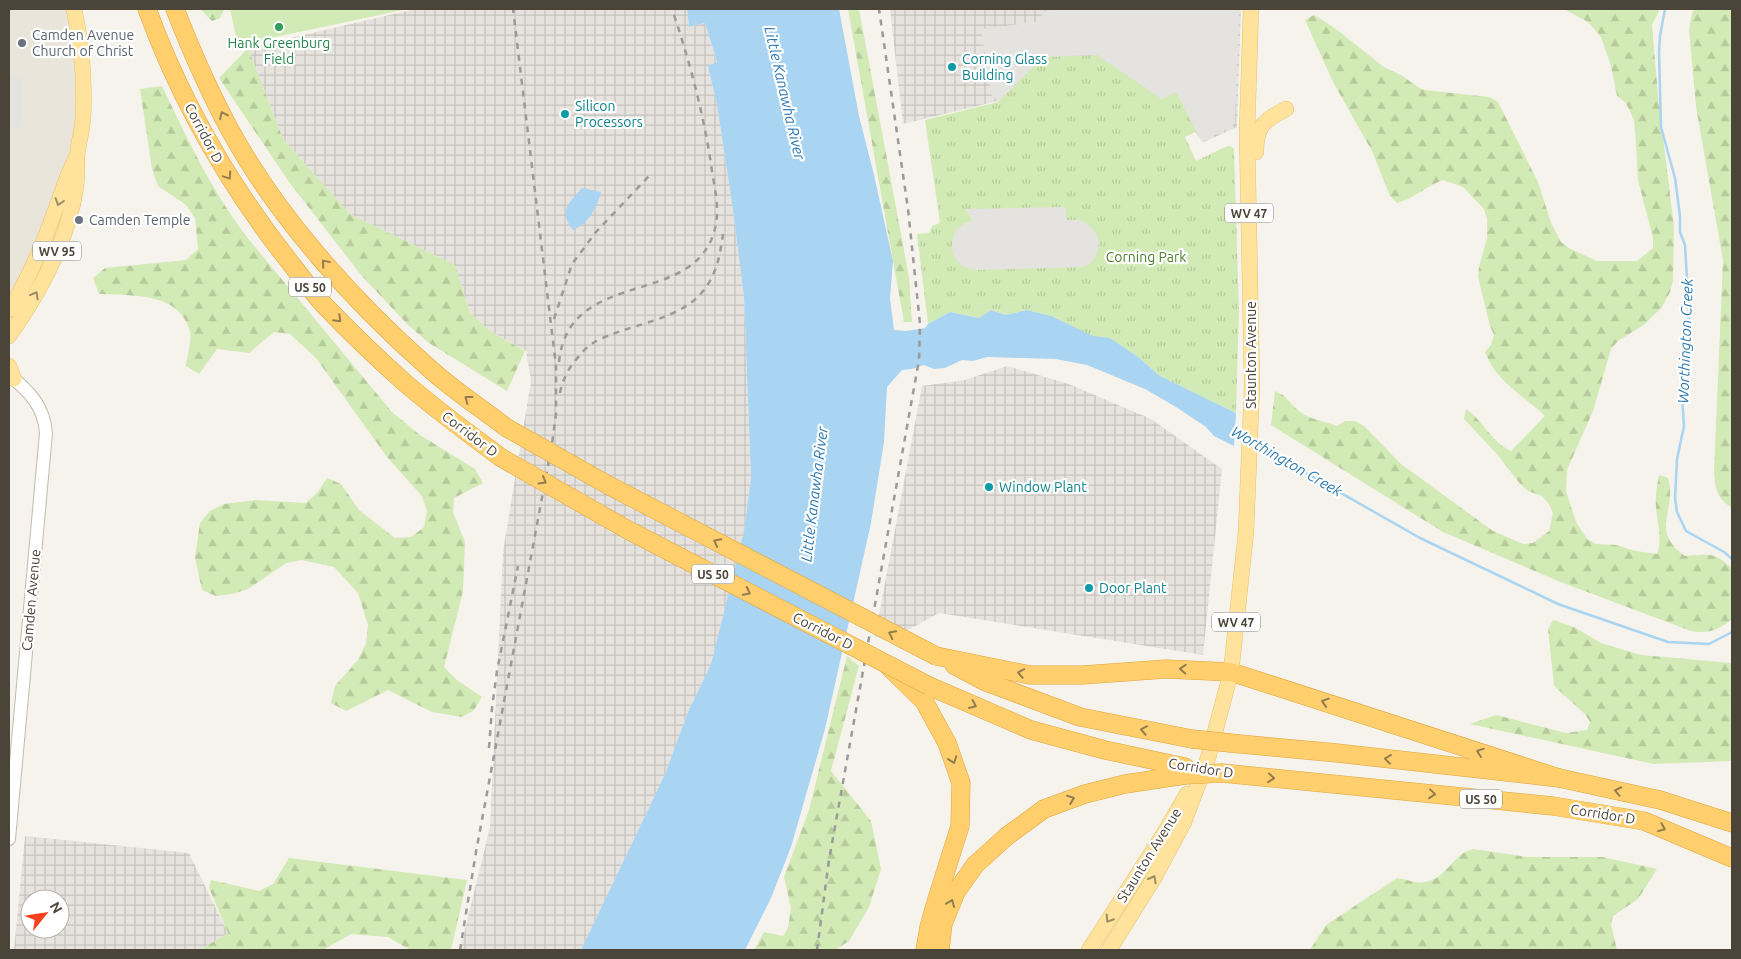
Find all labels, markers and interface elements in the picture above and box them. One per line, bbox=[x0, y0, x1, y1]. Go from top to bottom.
marker: Hank Greenburg Field bbox=[273, 21, 285, 33]
water label: Little Kanawha River bbox=[761, 25, 809, 163]
place label: Camden Avenue Church of Christ bbox=[32, 27, 134, 59]
place label: Hank Greenburg Field bbox=[228, 35, 330, 67]
marker: Camden Avenue Church of Christ bbox=[16, 37, 28, 49]
place label: Corning Glass Building bbox=[962, 51, 1047, 83]
marker: Corning Glass Building bbox=[946, 61, 958, 73]
place label: Silicon Processors bbox=[575, 98, 643, 130]
street label: Corridor D bbox=[182, 100, 227, 166]
marker: Silicon Processors bbox=[559, 108, 571, 120]
one-way arrow bbox=[219, 112, 229, 121]
one-way arrow bbox=[222, 171, 232, 180]
one-way arrow bbox=[54, 197, 64, 206]
road number: WV 47 bbox=[1225, 204, 1273, 222]
place label: Camden Temple bbox=[89, 212, 191, 228]
marker: Camden Temple bbox=[73, 214, 85, 226]
road number: WV 95 bbox=[33, 242, 81, 260]
park label: Corning Park bbox=[1106, 249, 1186, 265]
one-way arrow bbox=[322, 260, 331, 269]
road number: US 50 bbox=[289, 278, 331, 296]
water label: Worthington Creek bbox=[1674, 278, 1696, 404]
one-way arrow bbox=[29, 291, 39, 300]
street label: Staunton Avenue bbox=[1243, 301, 1259, 409]
one-way arrow bbox=[332, 313, 341, 322]
one-way arrow bbox=[465, 396, 474, 404]
street label: Corridor D bbox=[439, 408, 501, 460]
water label: Worthington Creek bbox=[1229, 422, 1346, 500]
water label: Little Kanawha River bbox=[797, 424, 831, 563]
one-way arrow bbox=[537, 475, 546, 485]
place label: Window Plant bbox=[999, 479, 1087, 495]
marker: Window Plant bbox=[983, 481, 995, 493]
one-way arrow bbox=[713, 539, 722, 549]
street label: Camden Avenue bbox=[19, 548, 43, 652]
road number: US 50 bbox=[692, 564, 734, 584]
place label: Door Plant bbox=[1099, 580, 1167, 596]
marker: Door Plant bbox=[1083, 582, 1095, 594]
one-way arrow bbox=[742, 586, 751, 596]
street label: Corridor D bbox=[790, 609, 856, 653]
road number: WV 47 bbox=[1212, 612, 1260, 632]
one-way arrow bbox=[889, 630, 898, 640]
one-way arrow bbox=[1178, 664, 1186, 675]
one-way arrow bbox=[1016, 668, 1025, 678]
one-way arrow bbox=[1322, 698, 1330, 708]
one-way arrow bbox=[968, 699, 977, 710]
one-way arrow bbox=[1140, 725, 1149, 735]
one-way arrow bbox=[1476, 747, 1485, 757]
one-way arrow bbox=[1384, 754, 1392, 765]
one-way arrow bbox=[947, 755, 957, 764]
street label: Corridor D bbox=[1167, 755, 1235, 781]
one-way arrow bbox=[1267, 772, 1275, 783]
one-way arrow bbox=[1614, 786, 1622, 797]
one-way arrow bbox=[1429, 788, 1437, 799]
road number: US 50 bbox=[1460, 790, 1502, 809]
one-way arrow bbox=[1066, 795, 1074, 805]
street label: Corridor D bbox=[1569, 801, 1637, 827]
street label: Staunton Avenue bbox=[1114, 805, 1184, 905]
one-way arrow bbox=[1657, 822, 1666, 832]
one-way arrow bbox=[1147, 876, 1157, 885]
north arrow bbox=[20, 889, 70, 939]
text: N bbox=[47, 899, 66, 916]
one-way arrow bbox=[945, 899, 955, 908]
one-way arrow bbox=[1106, 914, 1116, 923]

